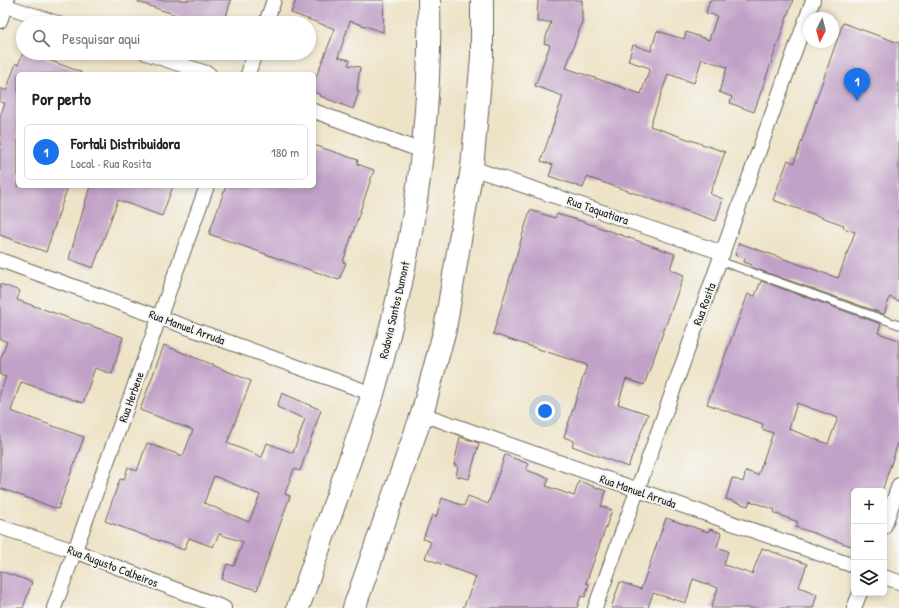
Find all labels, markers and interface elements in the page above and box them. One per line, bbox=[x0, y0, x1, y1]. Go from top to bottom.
north arrow bbox=[803, 12, 839, 48]
search box bbox=[16, 16, 316, 60]
icon: search bbox=[30, 27, 52, 49]
text: Pesquisar aqui bbox=[62, 28, 140, 49]
pin: 1 bbox=[844, 68, 870, 101]
text: Por perto bbox=[32, 87, 91, 110]
text: Fortali Distribuidora bbox=[71, 133, 180, 154]
text: 1 bbox=[44, 143, 48, 161]
text: 180 m bbox=[271, 143, 299, 161]
text: Local · Rua Rosita bbox=[71, 154, 151, 172]
street label: Rua Taquatiara bbox=[565, 192, 631, 229]
street label: Rodovia Santos Dumont bbox=[374, 259, 414, 361]
street label: Rua Rosita bbox=[688, 280, 720, 328]
street label: Rua Manuel Arruda bbox=[147, 305, 228, 349]
street label: Rua Herbene bbox=[114, 369, 148, 425]
your location bbox=[535, 401, 555, 421]
street label: Rua Manuel Arruda bbox=[598, 470, 679, 512]
map controls bbox=[851, 488, 887, 596]
button: + bbox=[851, 488, 887, 524]
button: − bbox=[851, 524, 887, 560]
street label: Rua Augusto Calheiros bbox=[65, 541, 161, 591]
button: layers bbox=[851, 560, 887, 596]

